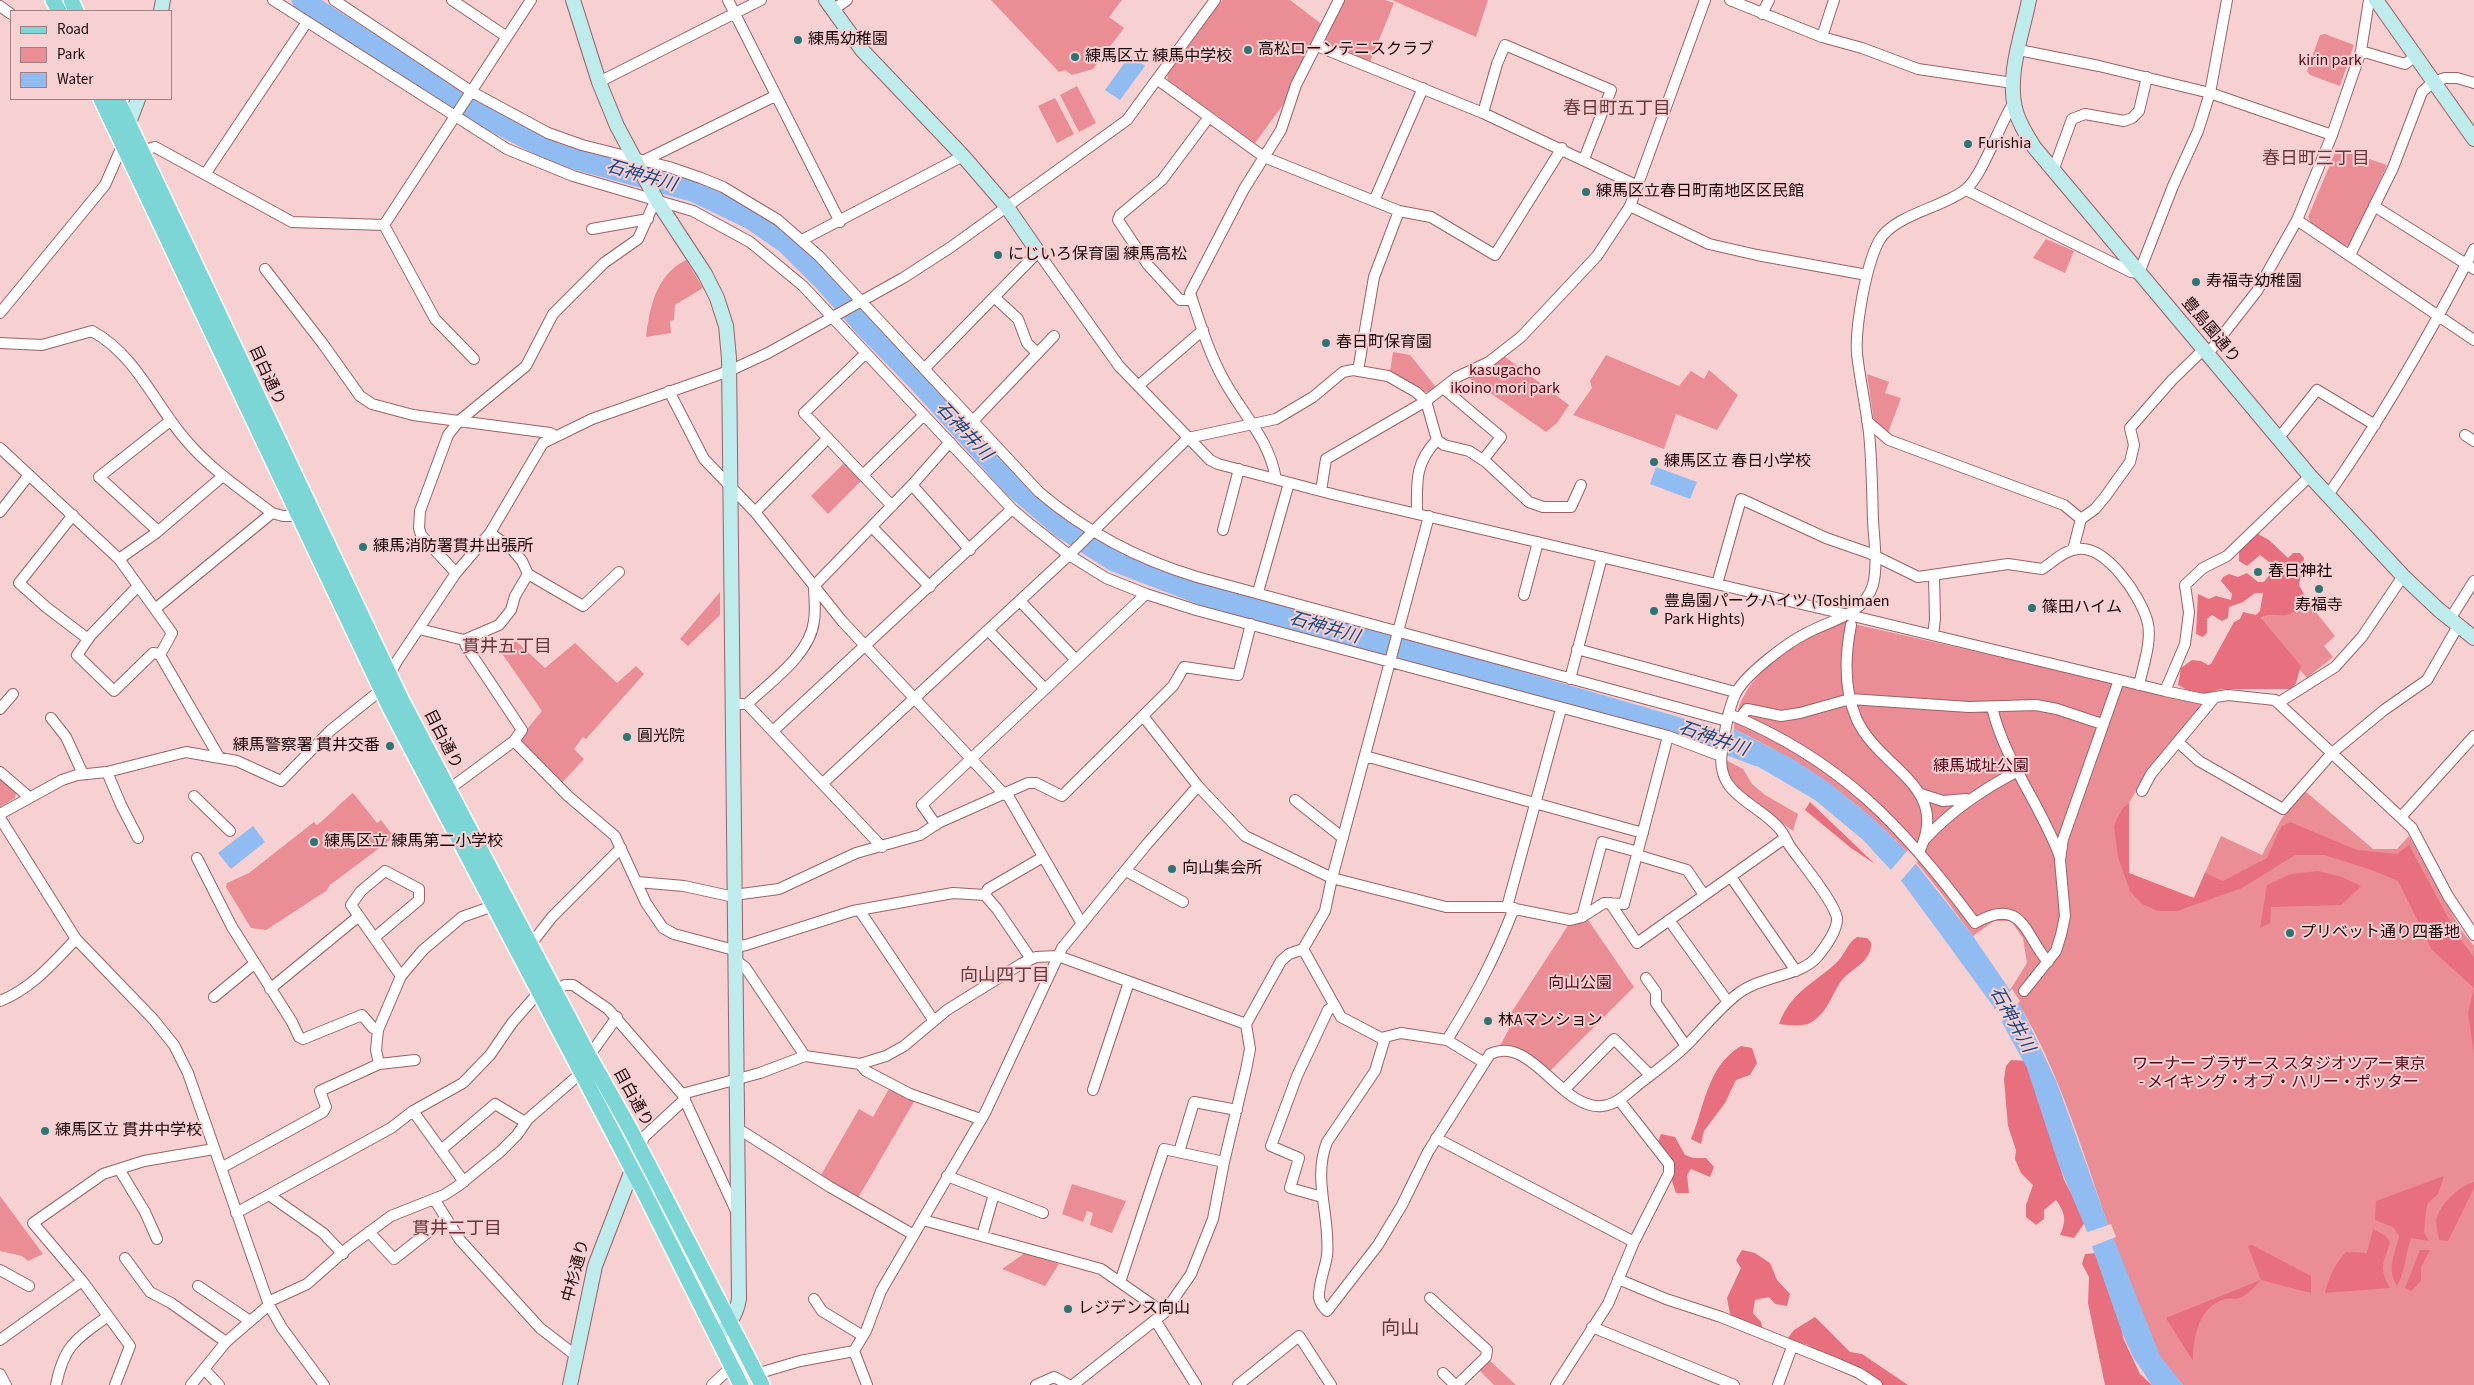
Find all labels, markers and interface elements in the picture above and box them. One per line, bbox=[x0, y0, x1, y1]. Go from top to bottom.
legend bbox=[10, 10, 172, 100]
text: Road bbox=[57, 19, 89, 40]
place label: 練馬幼稚園 bbox=[808, 30, 888, 50]
marker: 練馬幼稚園 bbox=[792, 34, 804, 46]
place label: 高松ローンテニスクラブ bbox=[1258, 40, 1434, 60]
text: Park bbox=[57, 44, 85, 65]
marker: 高松ローンテニスクラブ bbox=[1242, 44, 1254, 56]
place label: 練馬区立 練馬中学校 bbox=[1085, 47, 1232, 67]
marker: 練馬区立 練馬中学校 bbox=[1069, 51, 1081, 63]
park label: kirin park bbox=[2298, 51, 2362, 71]
text: Water bbox=[57, 69, 93, 90]
district label: 春日町五丁目 bbox=[1563, 99, 1671, 121]
place label: Furishia bbox=[1978, 134, 2031, 154]
marker: Furishia bbox=[1962, 138, 1974, 150]
district label: 春日町三丁目 bbox=[2262, 149, 2370, 171]
water label: 石神井川 bbox=[603, 157, 679, 197]
place label: 練馬区立春日町南地区区民館 bbox=[1596, 182, 1804, 202]
marker: 練馬区立春日町南地区区民館 bbox=[1580, 186, 1592, 198]
place label: にじいろ保育園 練馬高松 bbox=[1008, 245, 1187, 265]
marker: にじいろ保育園 練馬高松 bbox=[992, 249, 1004, 261]
place label: 寿福寺幼稚園 bbox=[2206, 272, 2302, 292]
marker: 寿福寺幼稚園 bbox=[2190, 276, 2202, 288]
street label: 豊島園通り bbox=[2177, 294, 2243, 368]
place label: 春日町保育園 bbox=[1336, 333, 1432, 353]
marker: 春日町保育園 bbox=[1320, 337, 1332, 349]
street label: 目白通り bbox=[244, 343, 288, 409]
park label: kasugacho ikoino mori park bbox=[1450, 361, 1560, 399]
water label: 石神井川 bbox=[931, 398, 995, 466]
place label: 練馬区立 春日小学校 bbox=[1664, 452, 1811, 472]
marker: 練馬区立 春日小学校 bbox=[1648, 456, 1660, 468]
place label: 練馬消防署貫井出張所 bbox=[373, 537, 533, 557]
marker: 練馬消防署貫井出張所 bbox=[357, 541, 369, 553]
place label: 春日神社 bbox=[2268, 562, 2332, 582]
marker: 春日神社 bbox=[2252, 566, 2264, 578]
marker: 寿福寺 bbox=[2313, 583, 2325, 595]
place label: 豊島園パークハイツ (Toshimaen Park Hights) bbox=[1664, 592, 1890, 630]
place label: 寿福寺 bbox=[2295, 596, 2343, 616]
place label: 篠田ハイム bbox=[2042, 598, 2122, 618]
marker: 篠田ハイム bbox=[2026, 602, 2038, 614]
marker: 豊島園パークハイツ (Toshimaen Park Hights) bbox=[1648, 605, 1660, 617]
water label: 石神井川 bbox=[1286, 609, 1362, 649]
district label: 貫井五丁目 bbox=[462, 637, 552, 659]
street label: 目白通り bbox=[419, 707, 465, 773]
water label: 石神井川 bbox=[1675, 718, 1751, 762]
place label: 圓光院 bbox=[637, 727, 685, 747]
marker: 圓光院 bbox=[621, 731, 633, 743]
place label: 練馬警察署 貫井交番 bbox=[233, 736, 380, 756]
marker: 練馬警察署 貫井交番 bbox=[384, 740, 396, 752]
park label: 練馬城址公園 bbox=[1933, 757, 2029, 777]
place label: 練馬区立 練馬第二小学校 bbox=[324, 832, 503, 852]
marker: 練馬区立 練馬第二小学校 bbox=[308, 836, 320, 848]
place label: 向山集会所 bbox=[1182, 859, 1262, 879]
marker: 向山集会所 bbox=[1166, 863, 1178, 875]
place label: プリベット通り四番地 bbox=[2300, 923, 2460, 943]
marker: プリベット通り四番地 bbox=[2284, 927, 2296, 939]
district label: 向山四丁目 bbox=[960, 966, 1050, 988]
park label: 向山公園 bbox=[1548, 974, 1612, 994]
water label: 石神井川 bbox=[1984, 983, 2038, 1057]
place label: 林Aマンション bbox=[1498, 1011, 1603, 1031]
marker: 林Aマンション bbox=[1482, 1015, 1494, 1027]
park label: ワーナー ブラザース スタジオツアー東京 - メイキング・オブ・ハリー・ポッター bbox=[2132, 1055, 2426, 1093]
street label: 目白通り bbox=[608, 1065, 656, 1131]
place label: 練馬区立 貫井中学校 bbox=[55, 1121, 202, 1141]
marker: 練馬区立 貫井中学校 bbox=[39, 1125, 51, 1137]
district label: 貫井二丁目 bbox=[412, 1219, 502, 1241]
street label: 中杉通り bbox=[559, 1238, 595, 1304]
place label: レジデンス向山 bbox=[1078, 1299, 1190, 1319]
marker: レジデンス向山 bbox=[1062, 1303, 1074, 1315]
district label: 向山 bbox=[1381, 1319, 1419, 1341]

